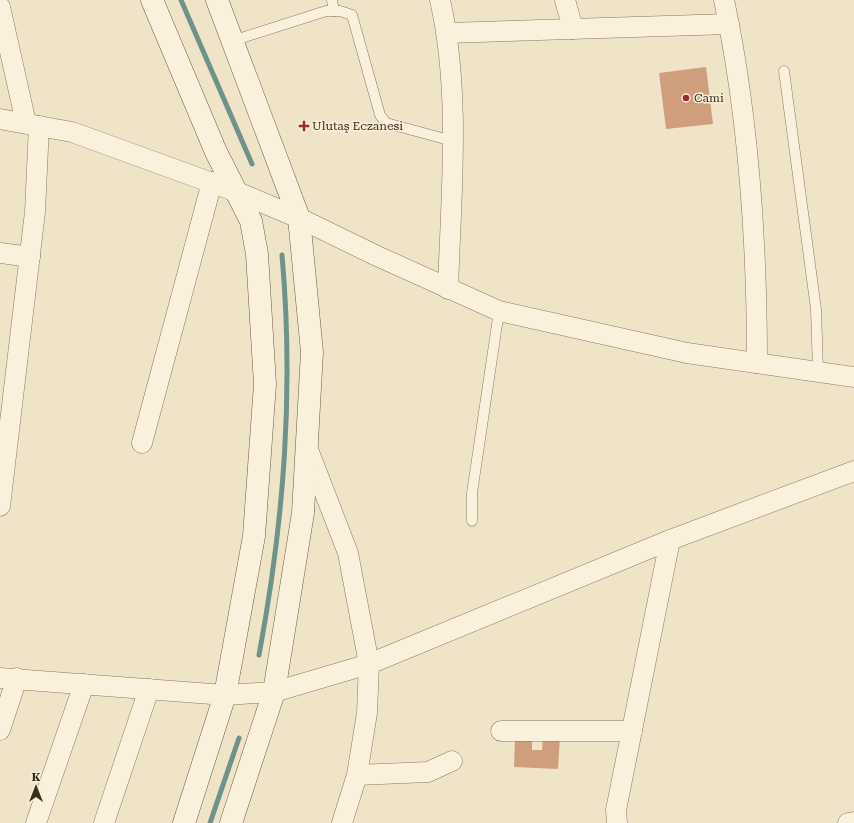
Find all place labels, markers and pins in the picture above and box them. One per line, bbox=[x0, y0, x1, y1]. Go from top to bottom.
place label: Cami bbox=[694, 91, 724, 105]
marker: Cami bbox=[681, 93, 691, 103]
place label: Ulutaş Eczanesi bbox=[312, 119, 403, 133]
marker: Ulutaş Eczanesi bbox=[299, 121, 309, 131]

